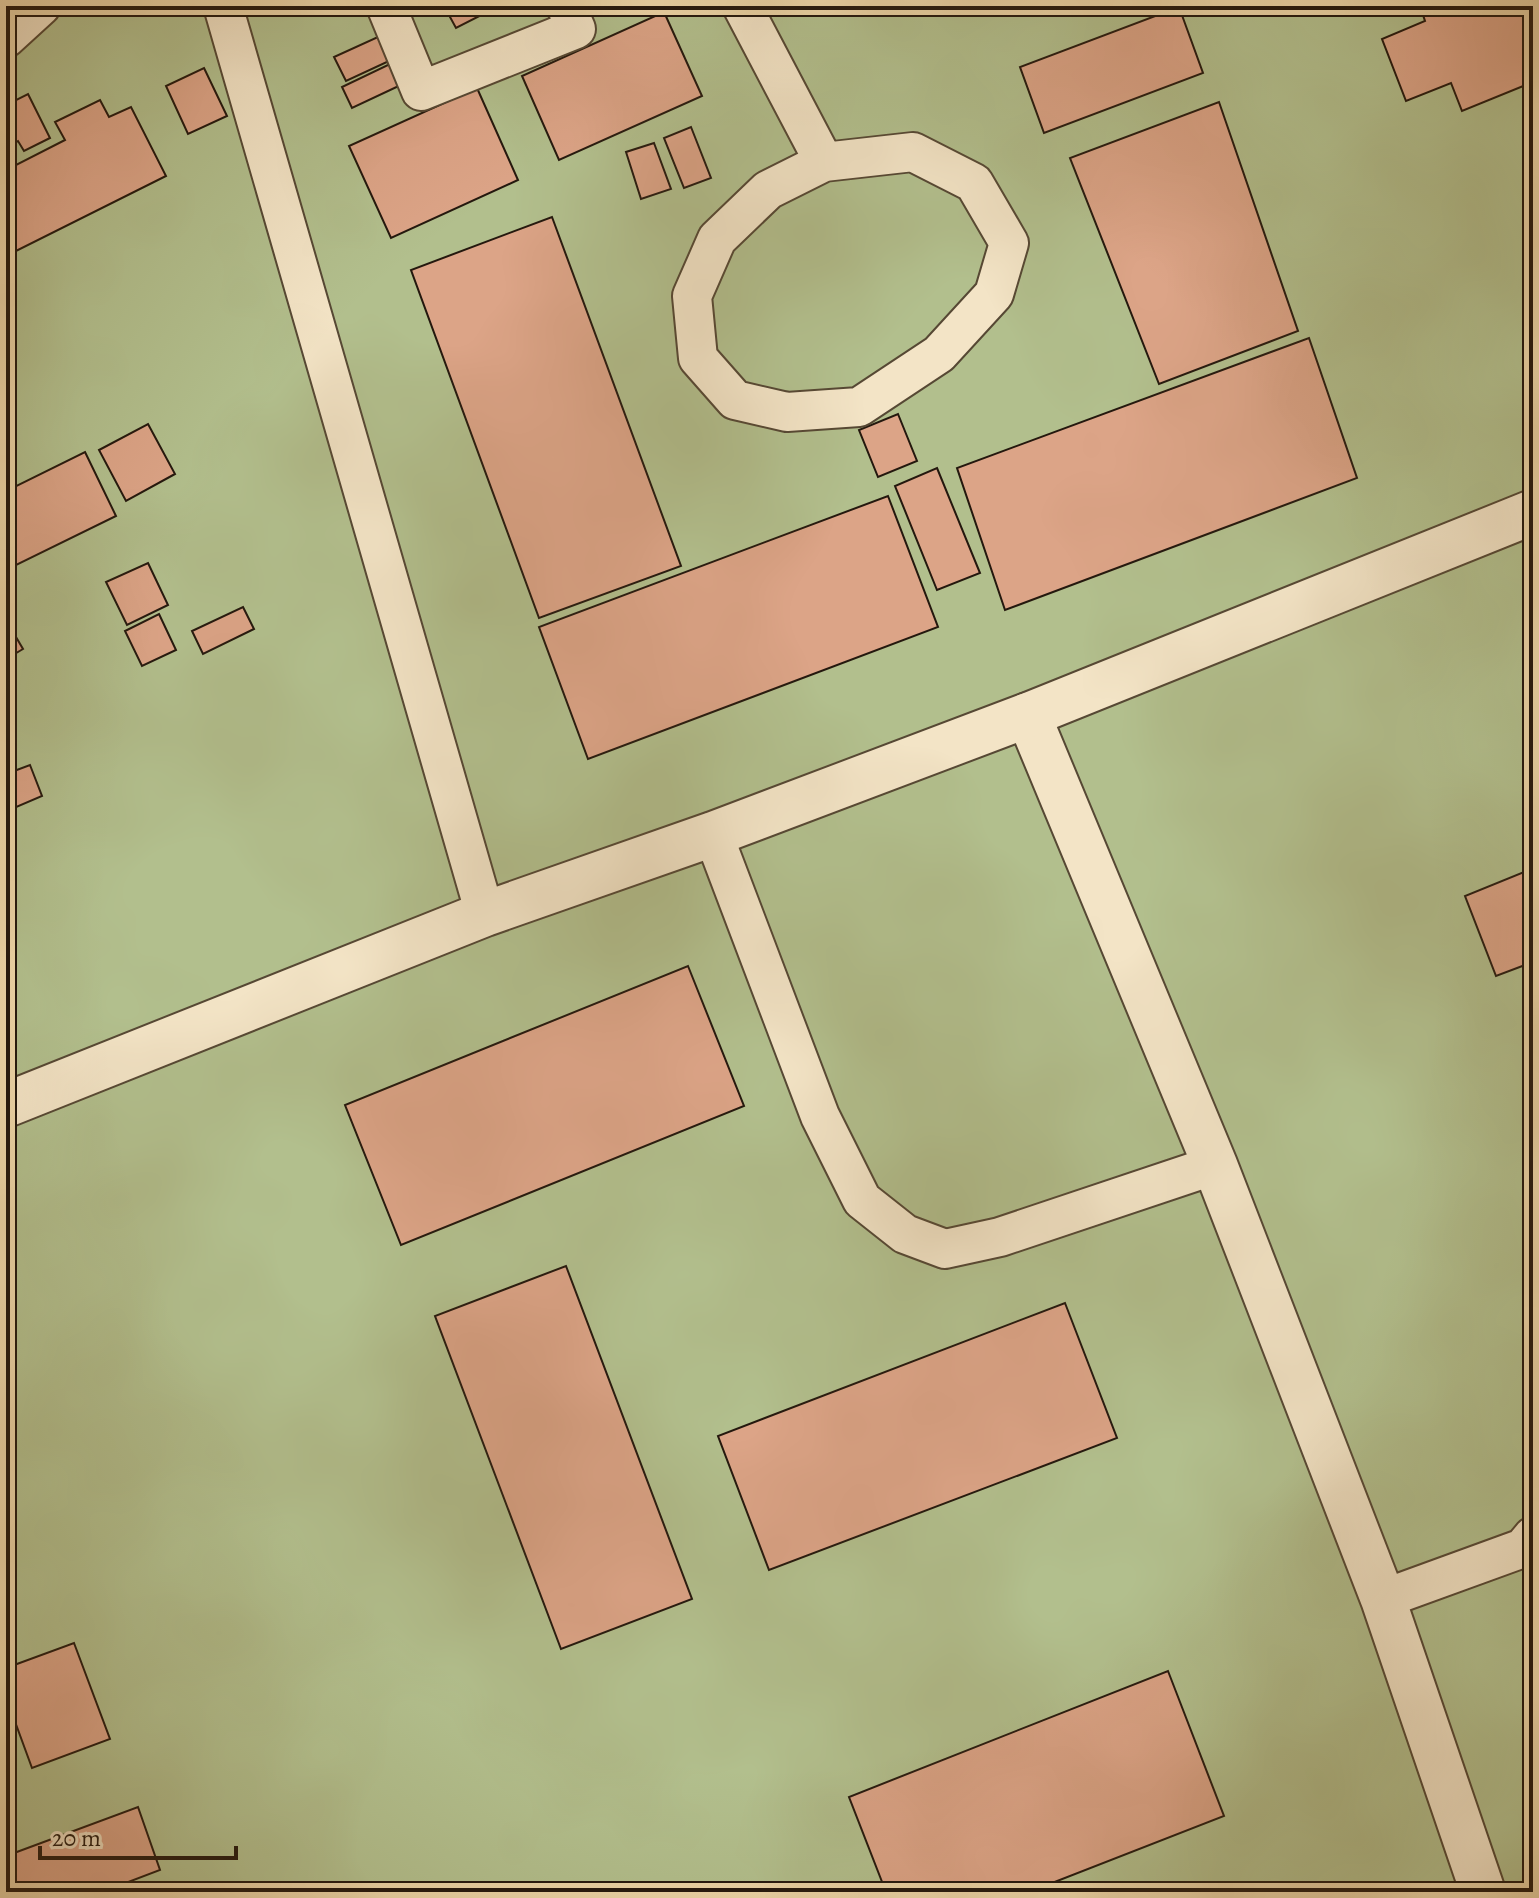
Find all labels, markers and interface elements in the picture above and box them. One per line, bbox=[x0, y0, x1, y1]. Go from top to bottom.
scale bar bbox=[40, 1810, 236, 1860]
text: 20 m bbox=[52, 1822, 101, 1854]

